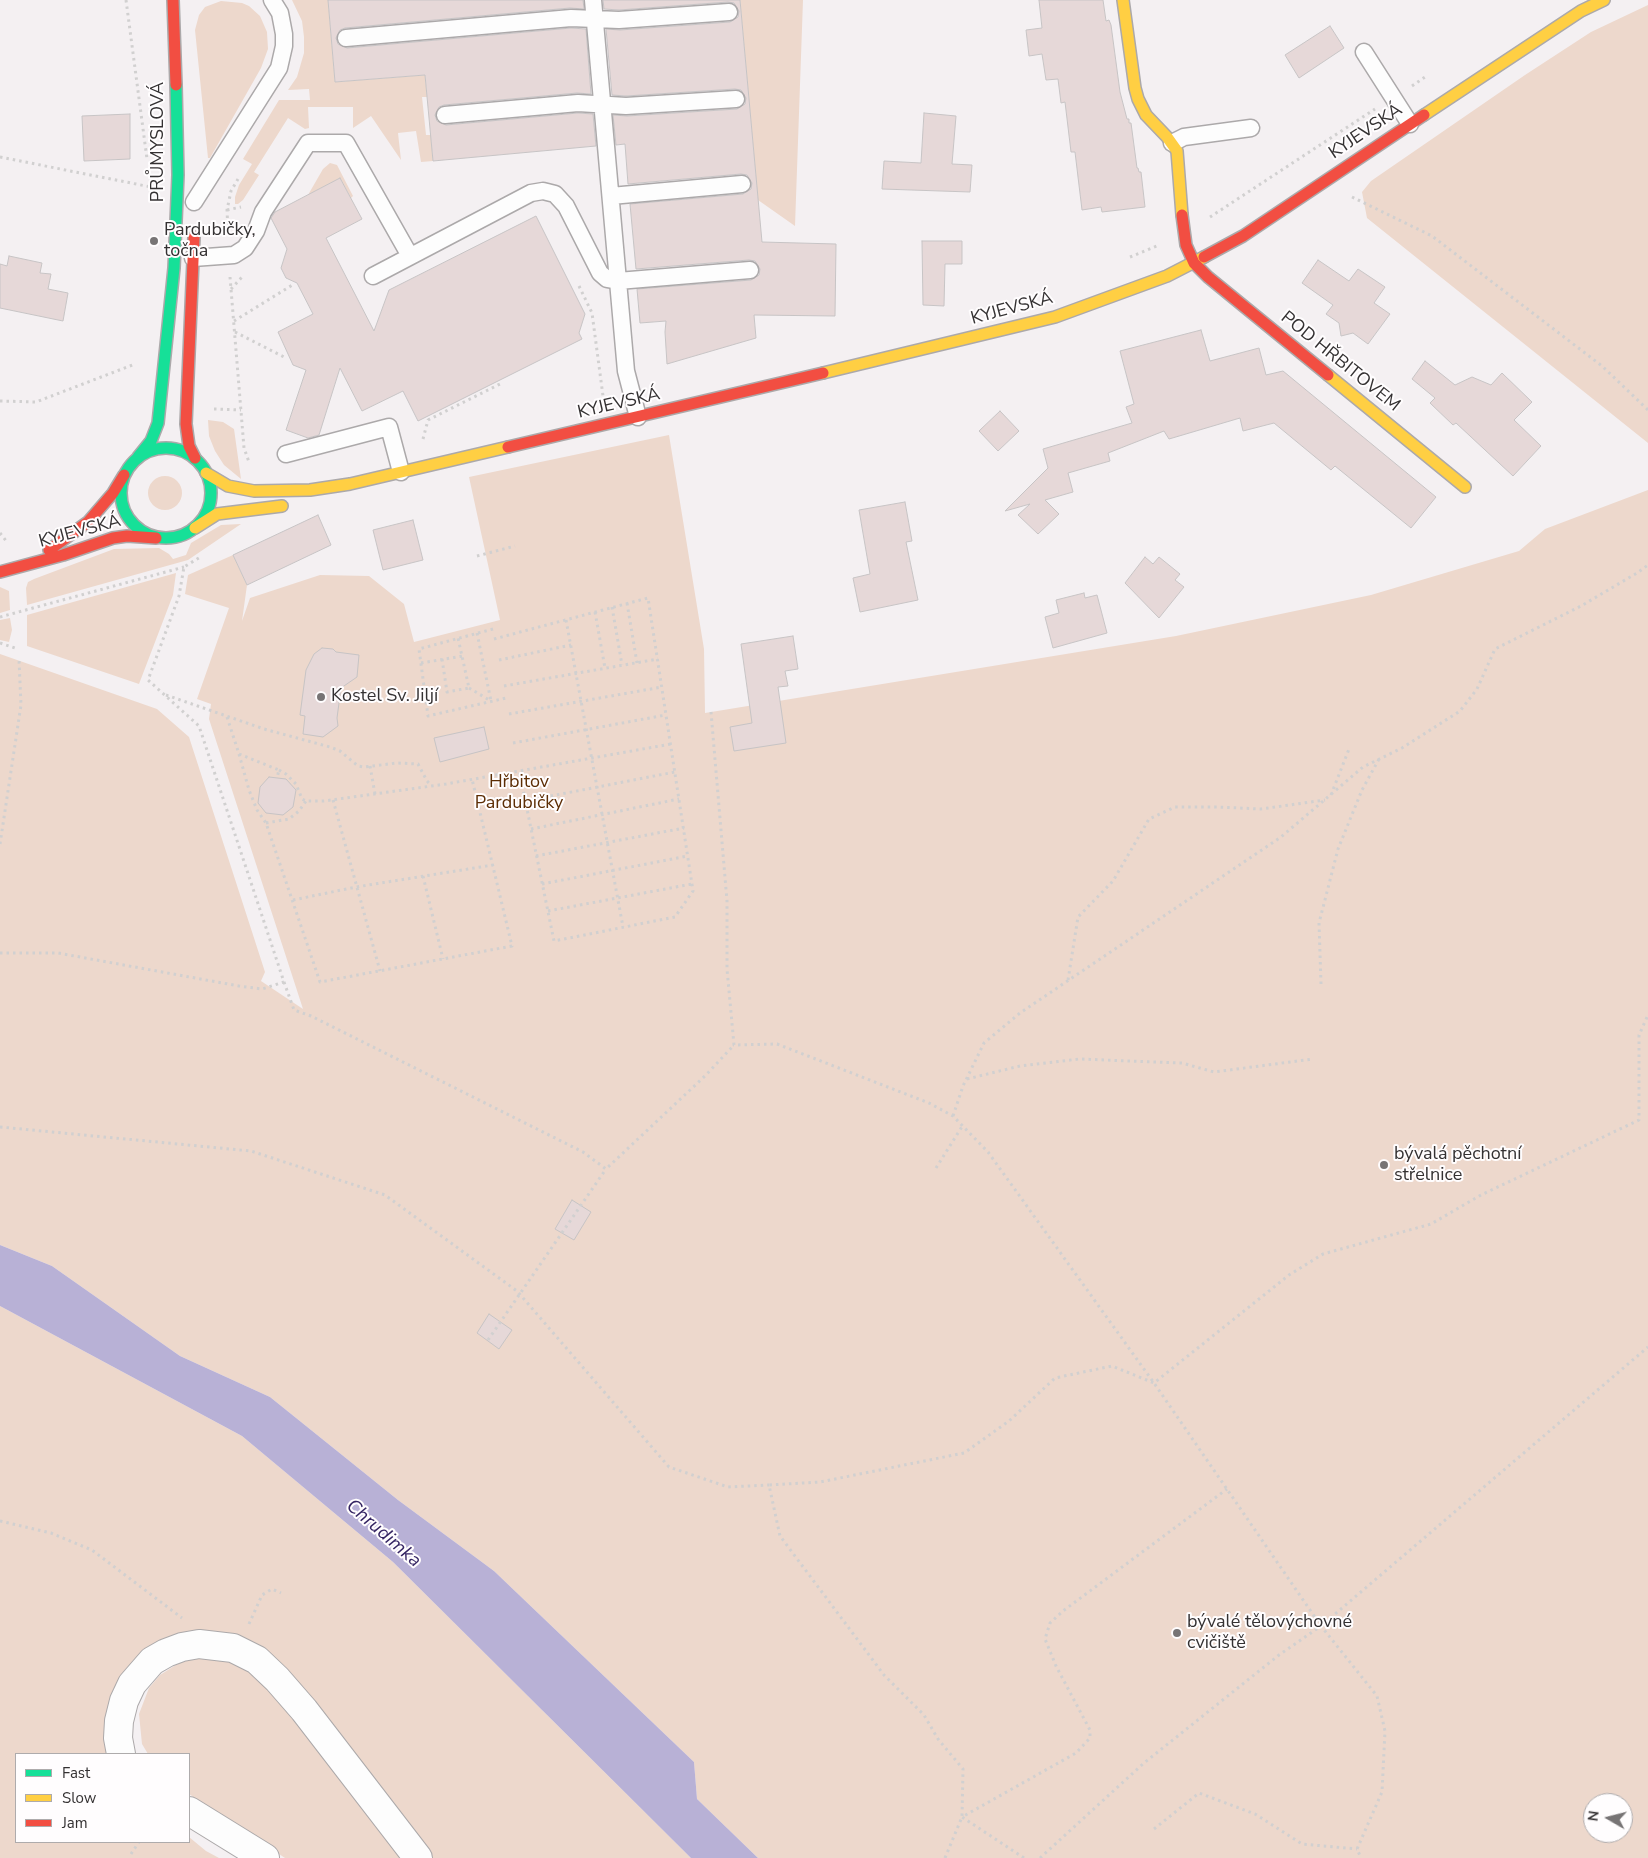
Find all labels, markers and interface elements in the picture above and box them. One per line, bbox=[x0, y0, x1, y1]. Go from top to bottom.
street label: PRŮMYSLOVÁ bbox=[148, 82, 170, 202]
street label: KYJEVSKÁ bbox=[1325, 100, 1407, 164]
place label: Pardubičky, točna bbox=[164, 220, 256, 262]
marker: Pardubičky, točna bbox=[148, 235, 160, 247]
street label: KYJEVSKÁ bbox=[969, 288, 1055, 330]
street label: POD HŘBITOVEM bbox=[1276, 307, 1404, 417]
street label: KYJEVSKÁ bbox=[576, 384, 662, 424]
street label: KYJEVSKÁ bbox=[37, 511, 123, 553]
place label: Kostel Sv. Jiljí bbox=[331, 686, 438, 708]
marker: Kostel Sv. Jiljí bbox=[315, 691, 327, 703]
park label: Hřbitov Pardubičky bbox=[475, 772, 563, 814]
place label: bývalá pěchotní střelnice bbox=[1394, 1144, 1521, 1186]
marker: bývalá pěchotní střelnice bbox=[1378, 1159, 1390, 1171]
water label: Chrudimka bbox=[341, 1495, 425, 1573]
place label: bývalé tělovýchovné cvičiště bbox=[1187, 1612, 1352, 1655]
marker: bývalé tělovýchovné cvičiště bbox=[1171, 1627, 1183, 1639]
legend bbox=[15, 1753, 190, 1843]
text: Fast bbox=[62, 1763, 90, 1783]
text: Slow bbox=[62, 1788, 96, 1808]
north arrow bbox=[1583, 1793, 1633, 1843]
text: N bbox=[1584, 1809, 1604, 1823]
text: Jam bbox=[62, 1813, 88, 1833]

